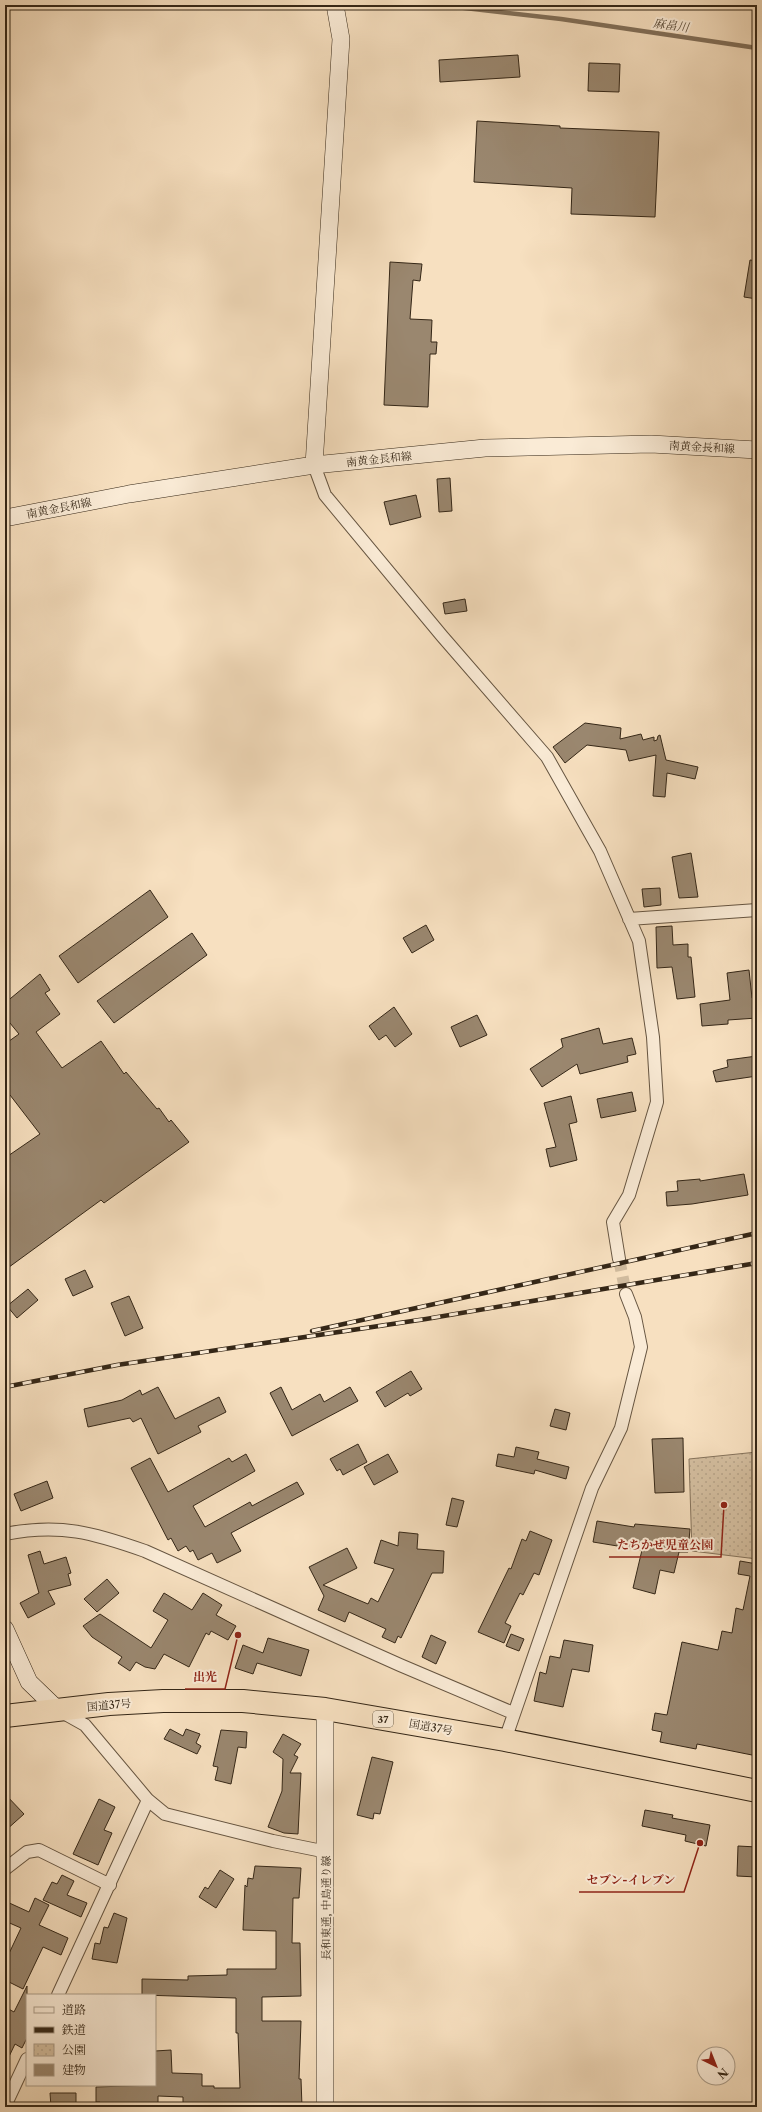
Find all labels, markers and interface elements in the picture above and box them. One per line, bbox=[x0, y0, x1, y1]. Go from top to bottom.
water label: 麻畠川 bbox=[652, 15, 692, 35]
street label: 南黄金長和線 bbox=[669, 438, 735, 456]
street label: 南黄金長和線 bbox=[345, 449, 413, 469]
street label: 南黄金長和線 bbox=[25, 495, 93, 521]
callout: たちかぜ児童公園 bbox=[609, 1533, 721, 1557]
text: たちかぜ児童公園 bbox=[617, 1537, 713, 1552]
callout: 出光 bbox=[185, 1665, 225, 1689]
text: 出光 bbox=[193, 1669, 217, 1684]
street label: 国道37号 bbox=[86, 1696, 132, 1714]
road number: 37 bbox=[373, 1711, 393, 1727]
street label: 国道37号 bbox=[408, 1716, 454, 1738]
street label: 長和東通, 中島通り線 bbox=[319, 1856, 333, 1960]
callout: セブン-イレブン bbox=[579, 1868, 684, 1892]
text: セブン-イレブン bbox=[587, 1872, 675, 1887]
legend bbox=[26, 1994, 156, 2086]
text: 道路 bbox=[62, 2002, 86, 2017]
text: 鉄道 bbox=[61, 2022, 86, 2037]
text: 公園 bbox=[62, 2042, 86, 2057]
north arrow bbox=[696, 2046, 736, 2086]
text: 建物 bbox=[62, 2062, 86, 2077]
text: N bbox=[714, 2065, 731, 2082]

